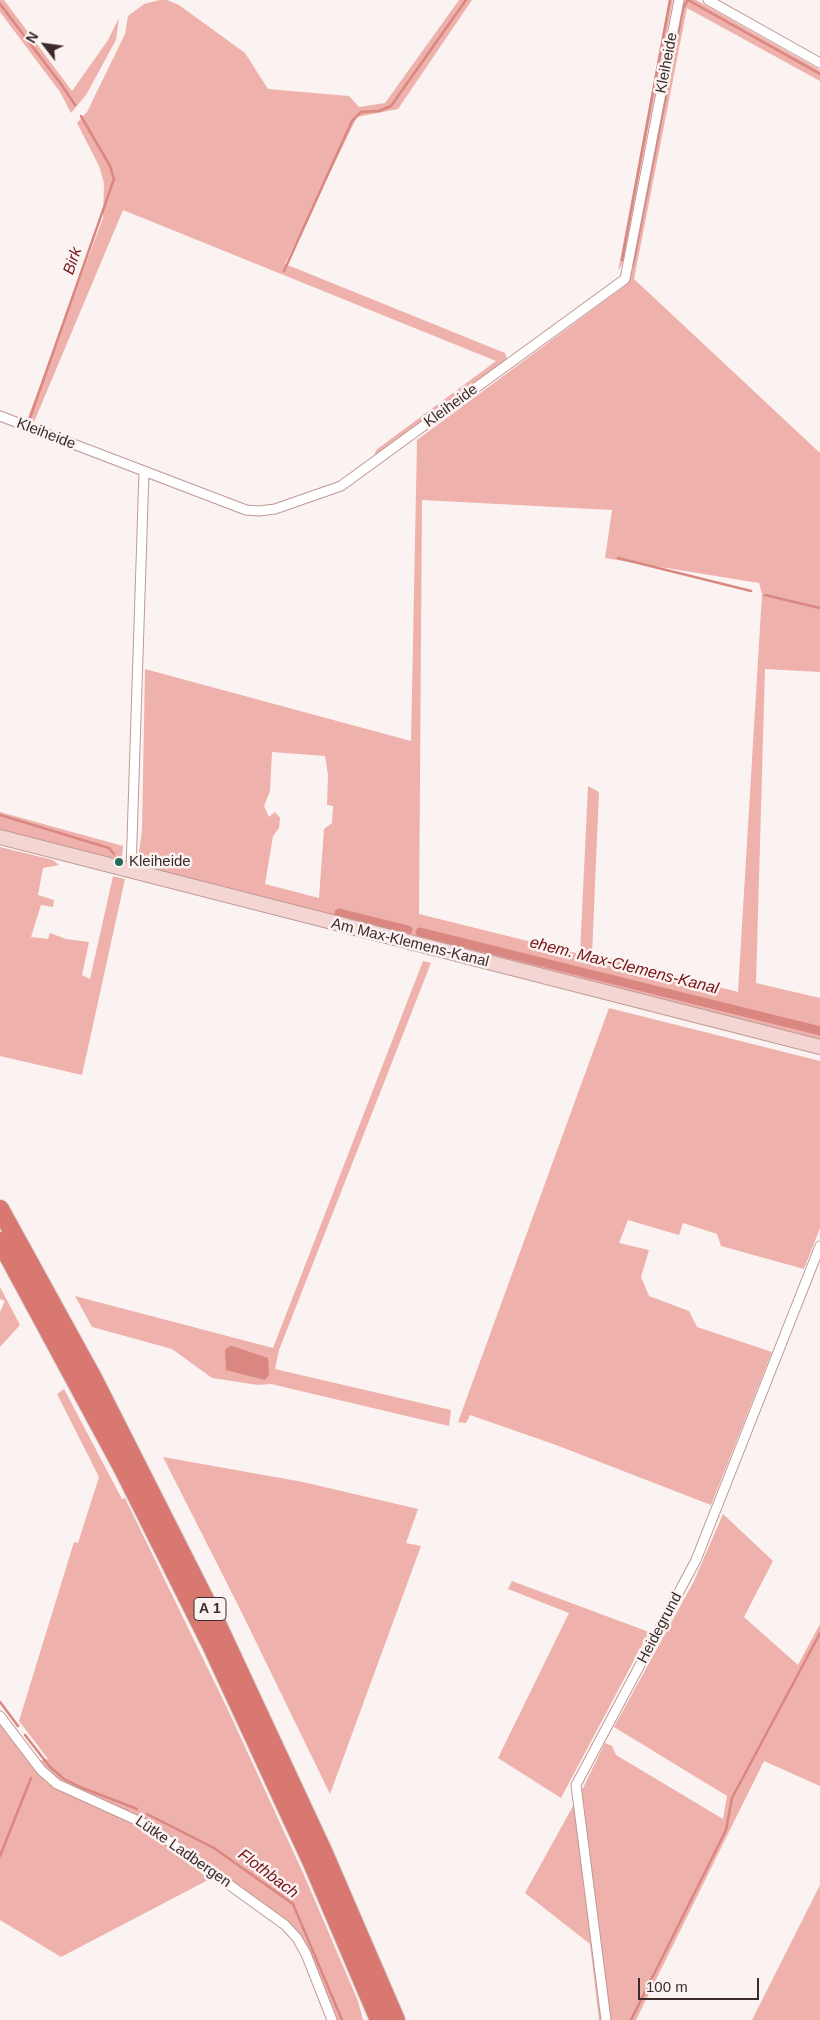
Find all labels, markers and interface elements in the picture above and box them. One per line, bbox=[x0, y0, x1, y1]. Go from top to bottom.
north arrow bbox=[20, 20, 70, 70]
text: N bbox=[23, 29, 41, 46]
street label: Kleiheide bbox=[652, 31, 682, 95]
water label: Birk bbox=[59, 245, 87, 277]
street label: Kleiheide bbox=[421, 381, 481, 431]
street label: Kleiheide bbox=[14, 415, 78, 453]
place label: Kleiheide bbox=[129, 853, 191, 871]
marker: Kleiheide bbox=[113, 856, 125, 868]
street label: Am Max-Klemens-Kanal bbox=[329, 915, 491, 971]
water label: ehem. Max-Clemens-Kanal bbox=[528, 933, 720, 999]
street label: Heidegrund bbox=[634, 1590, 686, 1666]
road number: A 1 bbox=[194, 1598, 226, 1620]
street label: Lütke Ladbergen bbox=[132, 1812, 234, 1892]
water label: Flothbach bbox=[234, 1845, 302, 1903]
scale bar bbox=[640, 1968, 761, 2000]
text: 100 m bbox=[646, 1978, 688, 1995]

